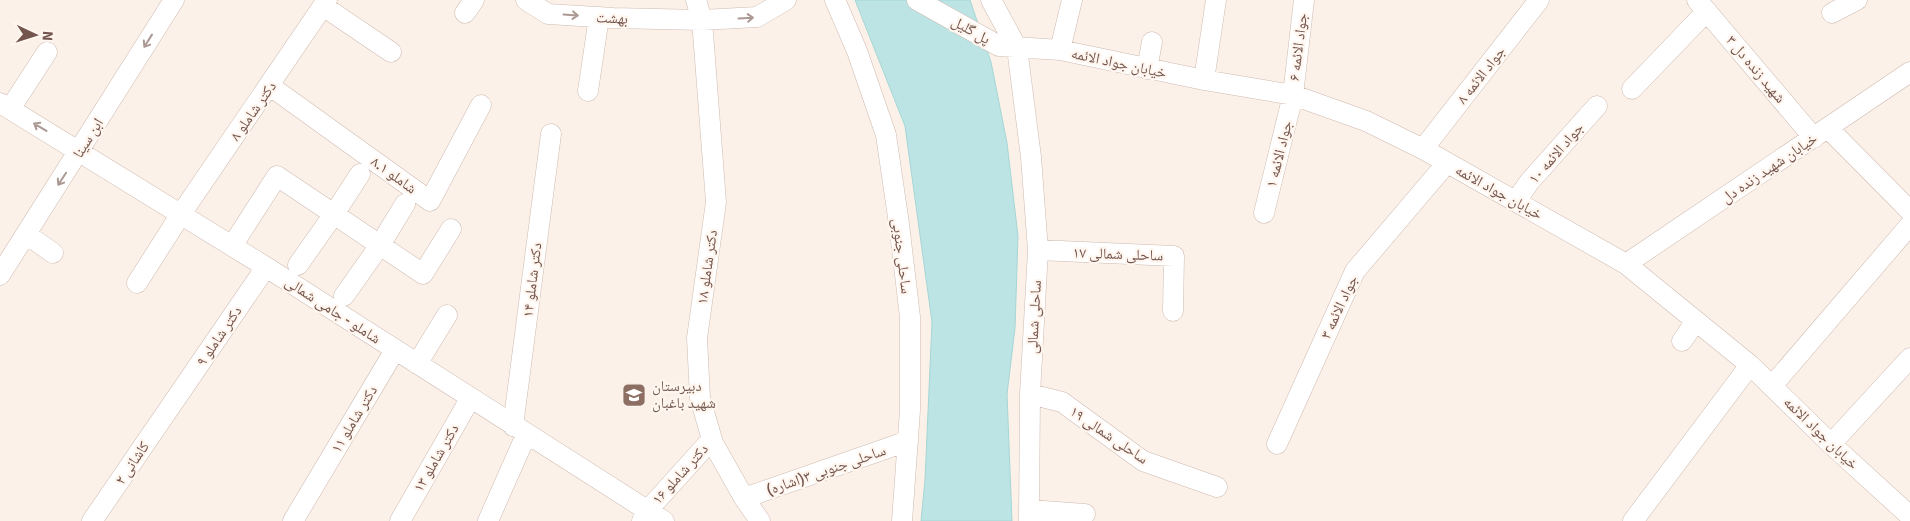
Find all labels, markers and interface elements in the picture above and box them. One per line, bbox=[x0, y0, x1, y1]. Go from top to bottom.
street label: بهشت bbox=[596, 8, 628, 28]
north arrow bbox=[10, 10, 60, 60]
one-way arrow bbox=[563, 11, 579, 20]
street label: پل گلیل bbox=[948, 12, 994, 49]
street label: جواد الائمه ۶ bbox=[1285, 12, 1311, 82]
one-way arrow bbox=[738, 13, 754, 22]
text: N bbox=[39, 30, 56, 41]
street label: شهید زنده دل ۳ bbox=[1722, 31, 1790, 107]
one-way arrow bbox=[143, 34, 153, 48]
street label: جواد الائمه ۸ bbox=[1453, 42, 1509, 107]
street label: خیابان جواد الائمه bbox=[1070, 44, 1169, 83]
street label: دکتر شاملو ۸ bbox=[226, 78, 280, 144]
street label: ابن سینا bbox=[69, 115, 108, 162]
street label: جواد الائمه ۱ bbox=[1262, 118, 1296, 189]
street label: جواد الائمه ۱۰ bbox=[1525, 119, 1588, 187]
one-way arrow bbox=[33, 121, 47, 131]
street label: خیابان شهید زنده دل bbox=[1718, 129, 1821, 208]
street label: شاملو ۸.۱ bbox=[368, 152, 420, 198]
street label: خیابان جواد الائمه bbox=[1452, 161, 1546, 224]
one-way arrow bbox=[56, 171, 66, 185]
street label: ساحلی جنوبی bbox=[887, 217, 916, 295]
street label: دکتر شاملو ۱۸ bbox=[693, 229, 721, 305]
street label: دکتر شاملو ۱۴ bbox=[518, 242, 546, 318]
street label: ساحلی شمالی ۱۷ bbox=[1072, 243, 1164, 266]
street label: شاملو - جامی شمالی bbox=[281, 272, 384, 348]
street label: جواد الائمه ۳ bbox=[1316, 272, 1362, 342]
street label: ساحلی شمالی bbox=[1023, 280, 1046, 354]
street label: دکتر شاملو ۹ bbox=[192, 303, 246, 369]
place label: دبیرستان شهید باغبان bbox=[652, 377, 716, 413]
street label: دکتر شاملو ۱۱ bbox=[327, 382, 381, 456]
school or university icon: دبیرستان شهید باغبان bbox=[621, 382, 647, 408]
street label: خیابان جواد الائمه bbox=[1779, 393, 1862, 474]
street label: ساحلی شمالی ۱۹ bbox=[1066, 402, 1152, 469]
street label: دکتر شاملو ۱۳ bbox=[409, 421, 463, 495]
street label: کاشانی ۲ bbox=[111, 438, 154, 489]
street label: دکتر شاملو ۱۶ bbox=[648, 440, 712, 508]
street label: ساحلی جنوبی ۳(اشاره) bbox=[764, 441, 888, 500]

